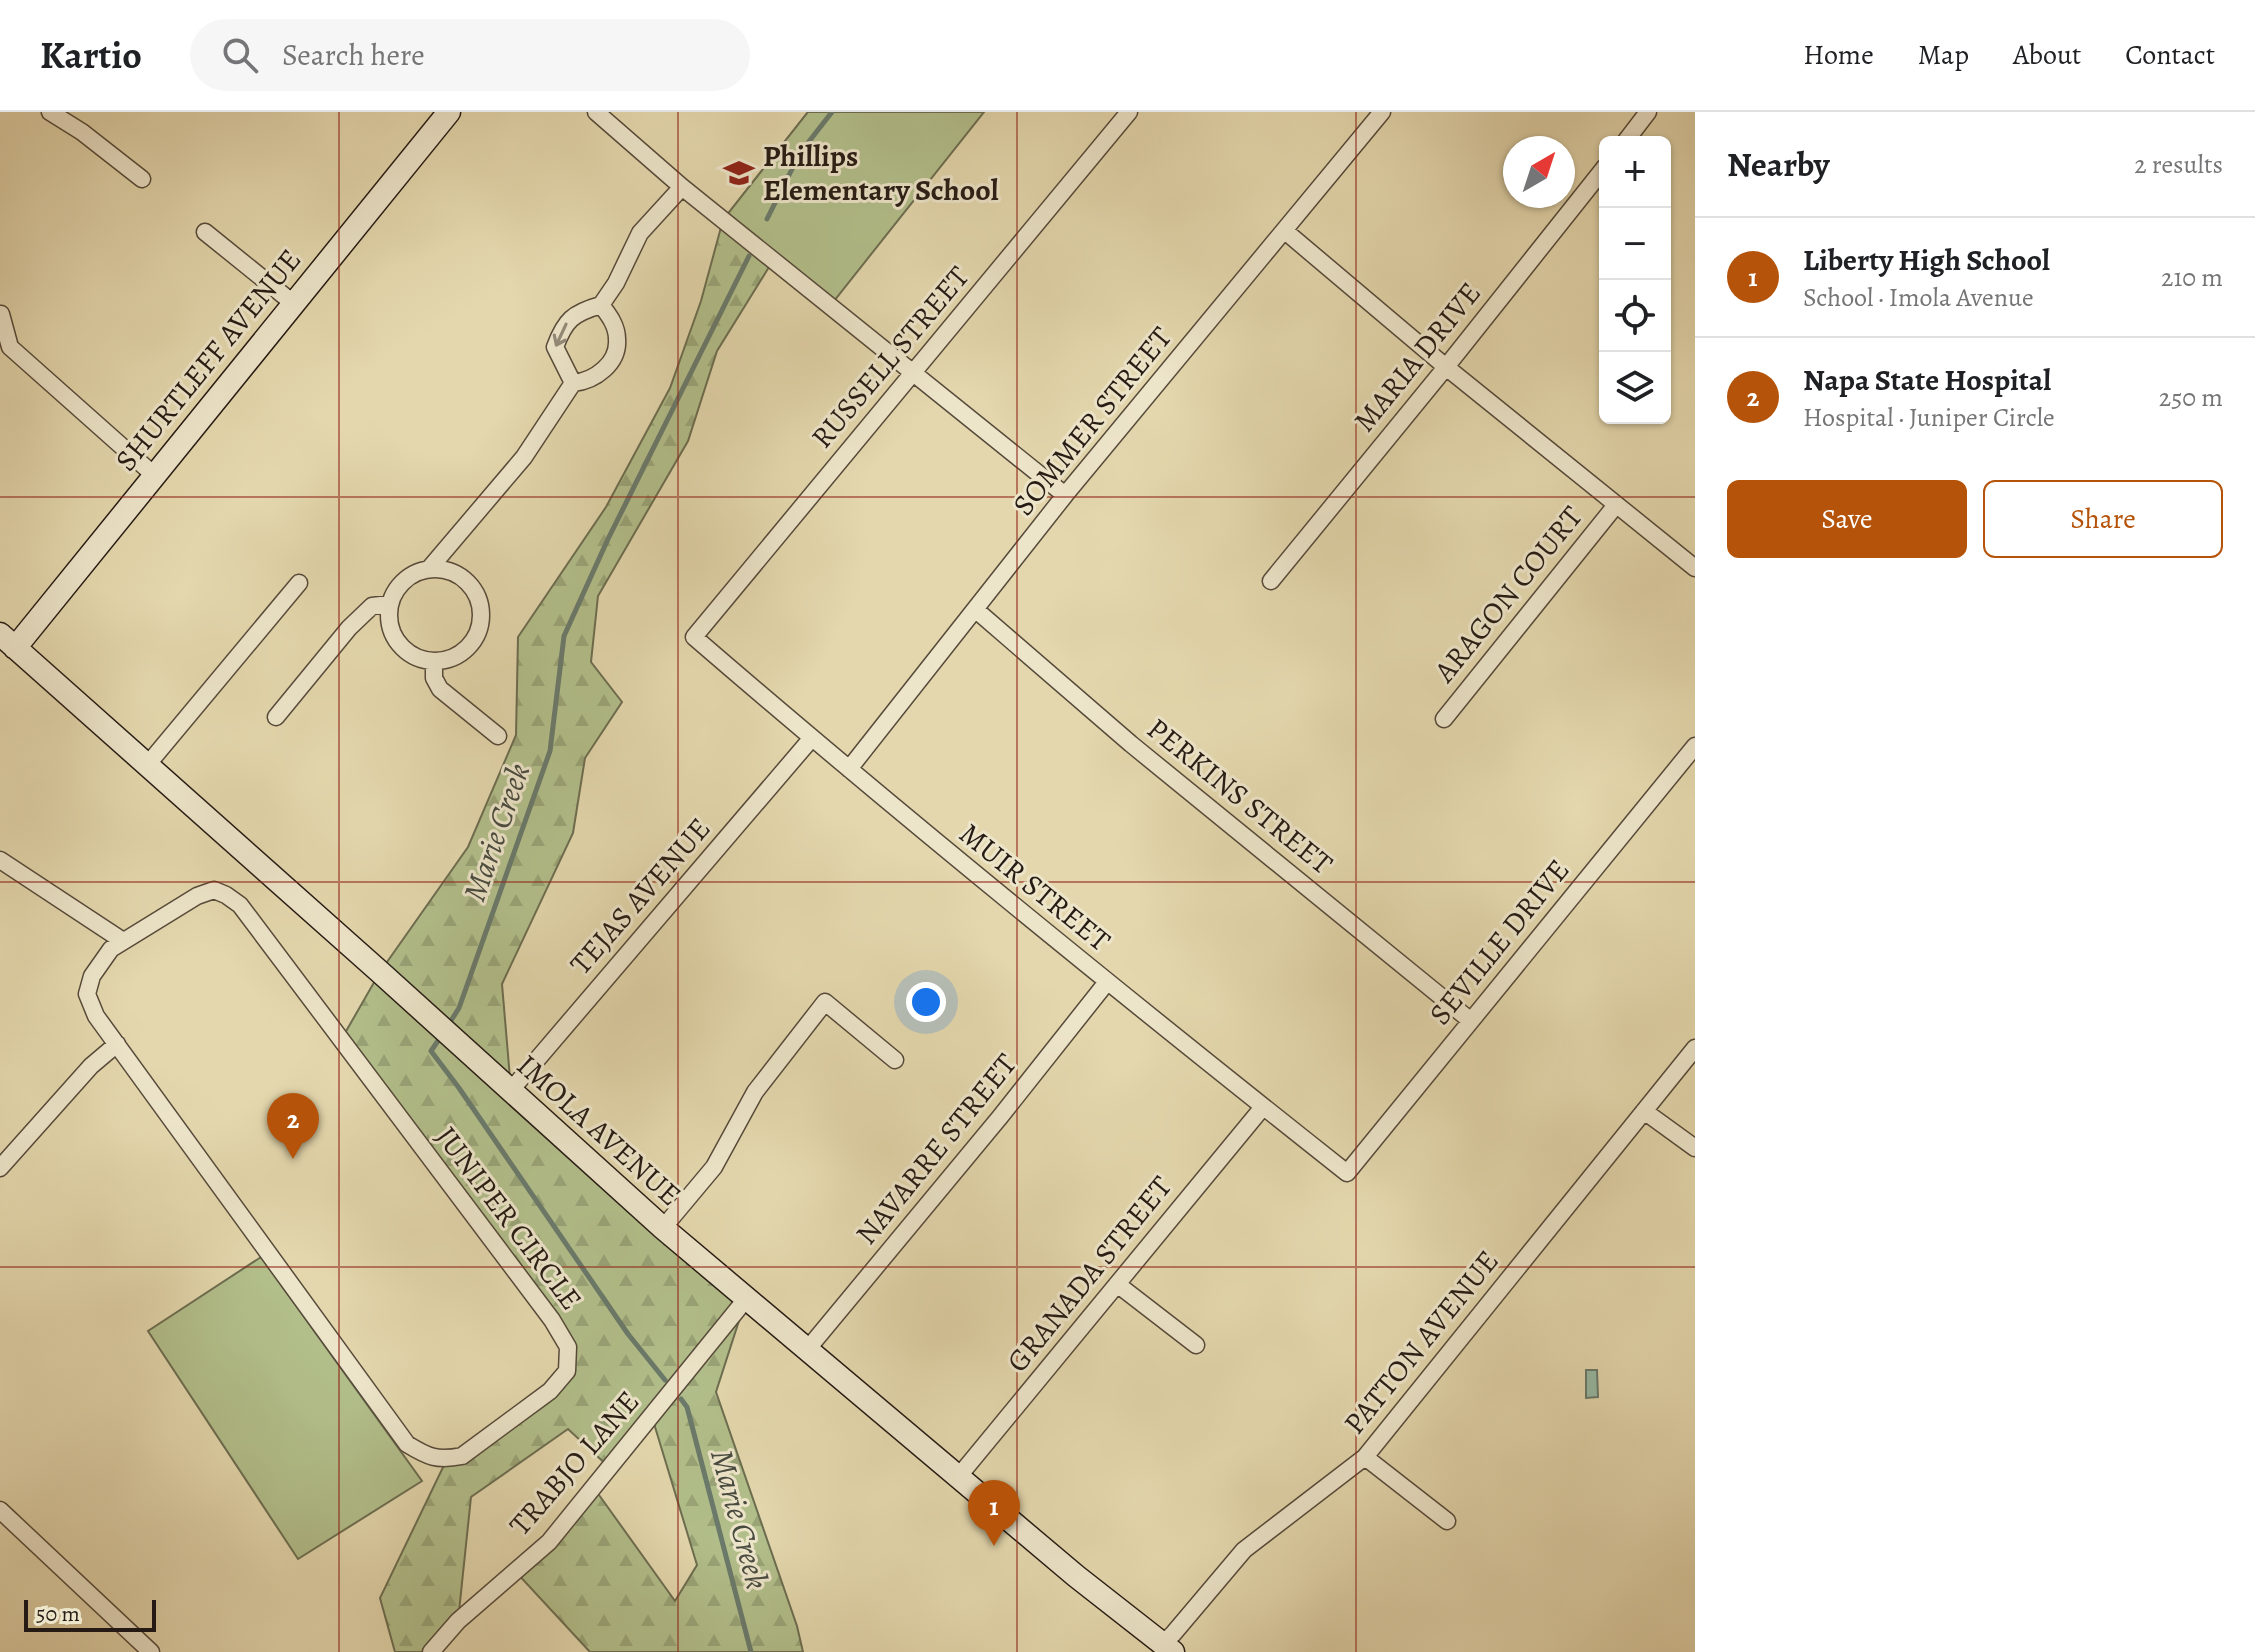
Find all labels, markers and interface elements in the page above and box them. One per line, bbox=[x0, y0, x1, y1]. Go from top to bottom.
search box bbox=[190, 19, 750, 91]
text: Kartio bbox=[40, 29, 142, 81]
icon: search bbox=[218, 33, 262, 77]
text: Search here bbox=[282, 35, 425, 75]
text: Home bbox=[1803, 36, 1874, 74]
text: Map bbox=[1918, 36, 1969, 74]
text: About bbox=[2013, 36, 2081, 74]
text: Contact bbox=[2125, 36, 2215, 74]
place label: Phillips Elementary School bbox=[763, 136, 999, 210]
north arrow bbox=[1503, 136, 1575, 208]
map controls bbox=[1599, 136, 1671, 424]
button: + bbox=[1599, 136, 1671, 208]
text: Nearby bbox=[1727, 141, 1830, 188]
text: 2 results bbox=[2134, 147, 2223, 182]
school or university icon: Phillips Elementary School bbox=[722, 156, 756, 190]
button: − bbox=[1599, 208, 1671, 280]
text: Liberty High School bbox=[1803, 240, 2050, 280]
street label: SHURTLEFF AVENUE bbox=[106, 241, 310, 479]
street label: RUSSELL STREET bbox=[802, 257, 978, 456]
text: 1 bbox=[1748, 260, 1758, 295]
text: 210 m bbox=[2161, 260, 2223, 295]
street label: MARIA DRIVE bbox=[1344, 274, 1490, 440]
button: locate bbox=[1599, 280, 1671, 352]
text: School · Imola Avenue bbox=[1803, 280, 2034, 315]
street label: SOMMER STREET bbox=[1003, 318, 1181, 524]
one-way arrow bbox=[553, 323, 568, 347]
button: layers bbox=[1599, 352, 1671, 424]
text: Napa State Hospital bbox=[1803, 360, 2051, 400]
text: 2 bbox=[1747, 380, 1759, 415]
text: 250 m bbox=[2159, 380, 2223, 415]
text: Hospital · Juniper Circle bbox=[1803, 400, 2055, 435]
button: Save bbox=[1727, 480, 1967, 558]
button: Share bbox=[1983, 480, 2223, 558]
street label: ARAGON COURT bbox=[1424, 497, 1592, 691]
street label: PERKINS STREET bbox=[1139, 709, 1342, 884]
water label: Marie Creek bbox=[452, 757, 540, 907]
street label: TEJAS AVENUE bbox=[561, 809, 719, 983]
street label: MUIR STREET bbox=[951, 814, 1119, 961]
street label: SEVILLE DRIVE bbox=[1420, 851, 1578, 1033]
your location bbox=[906, 982, 946, 1022]
street label: NAVARRE STREET bbox=[847, 1045, 1026, 1253]
street label: IMOLA AVENUE bbox=[508, 1046, 690, 1214]
pin: 2 bbox=[267, 1093, 319, 1159]
street label: JUNIPER CIRCLE bbox=[427, 1118, 591, 1318]
street label: GRANADA STREET bbox=[998, 1167, 1181, 1380]
street label: PATTON AVENUE bbox=[1334, 1242, 1508, 1442]
street label: TRABJO LANE bbox=[500, 1382, 648, 1544]
water label: Marie Creek bbox=[700, 1444, 780, 1594]
pin: 1 bbox=[968, 1480, 1020, 1546]
scale bar bbox=[24, 1596, 156, 1632]
text: 50 m bbox=[36, 1599, 80, 1629]

